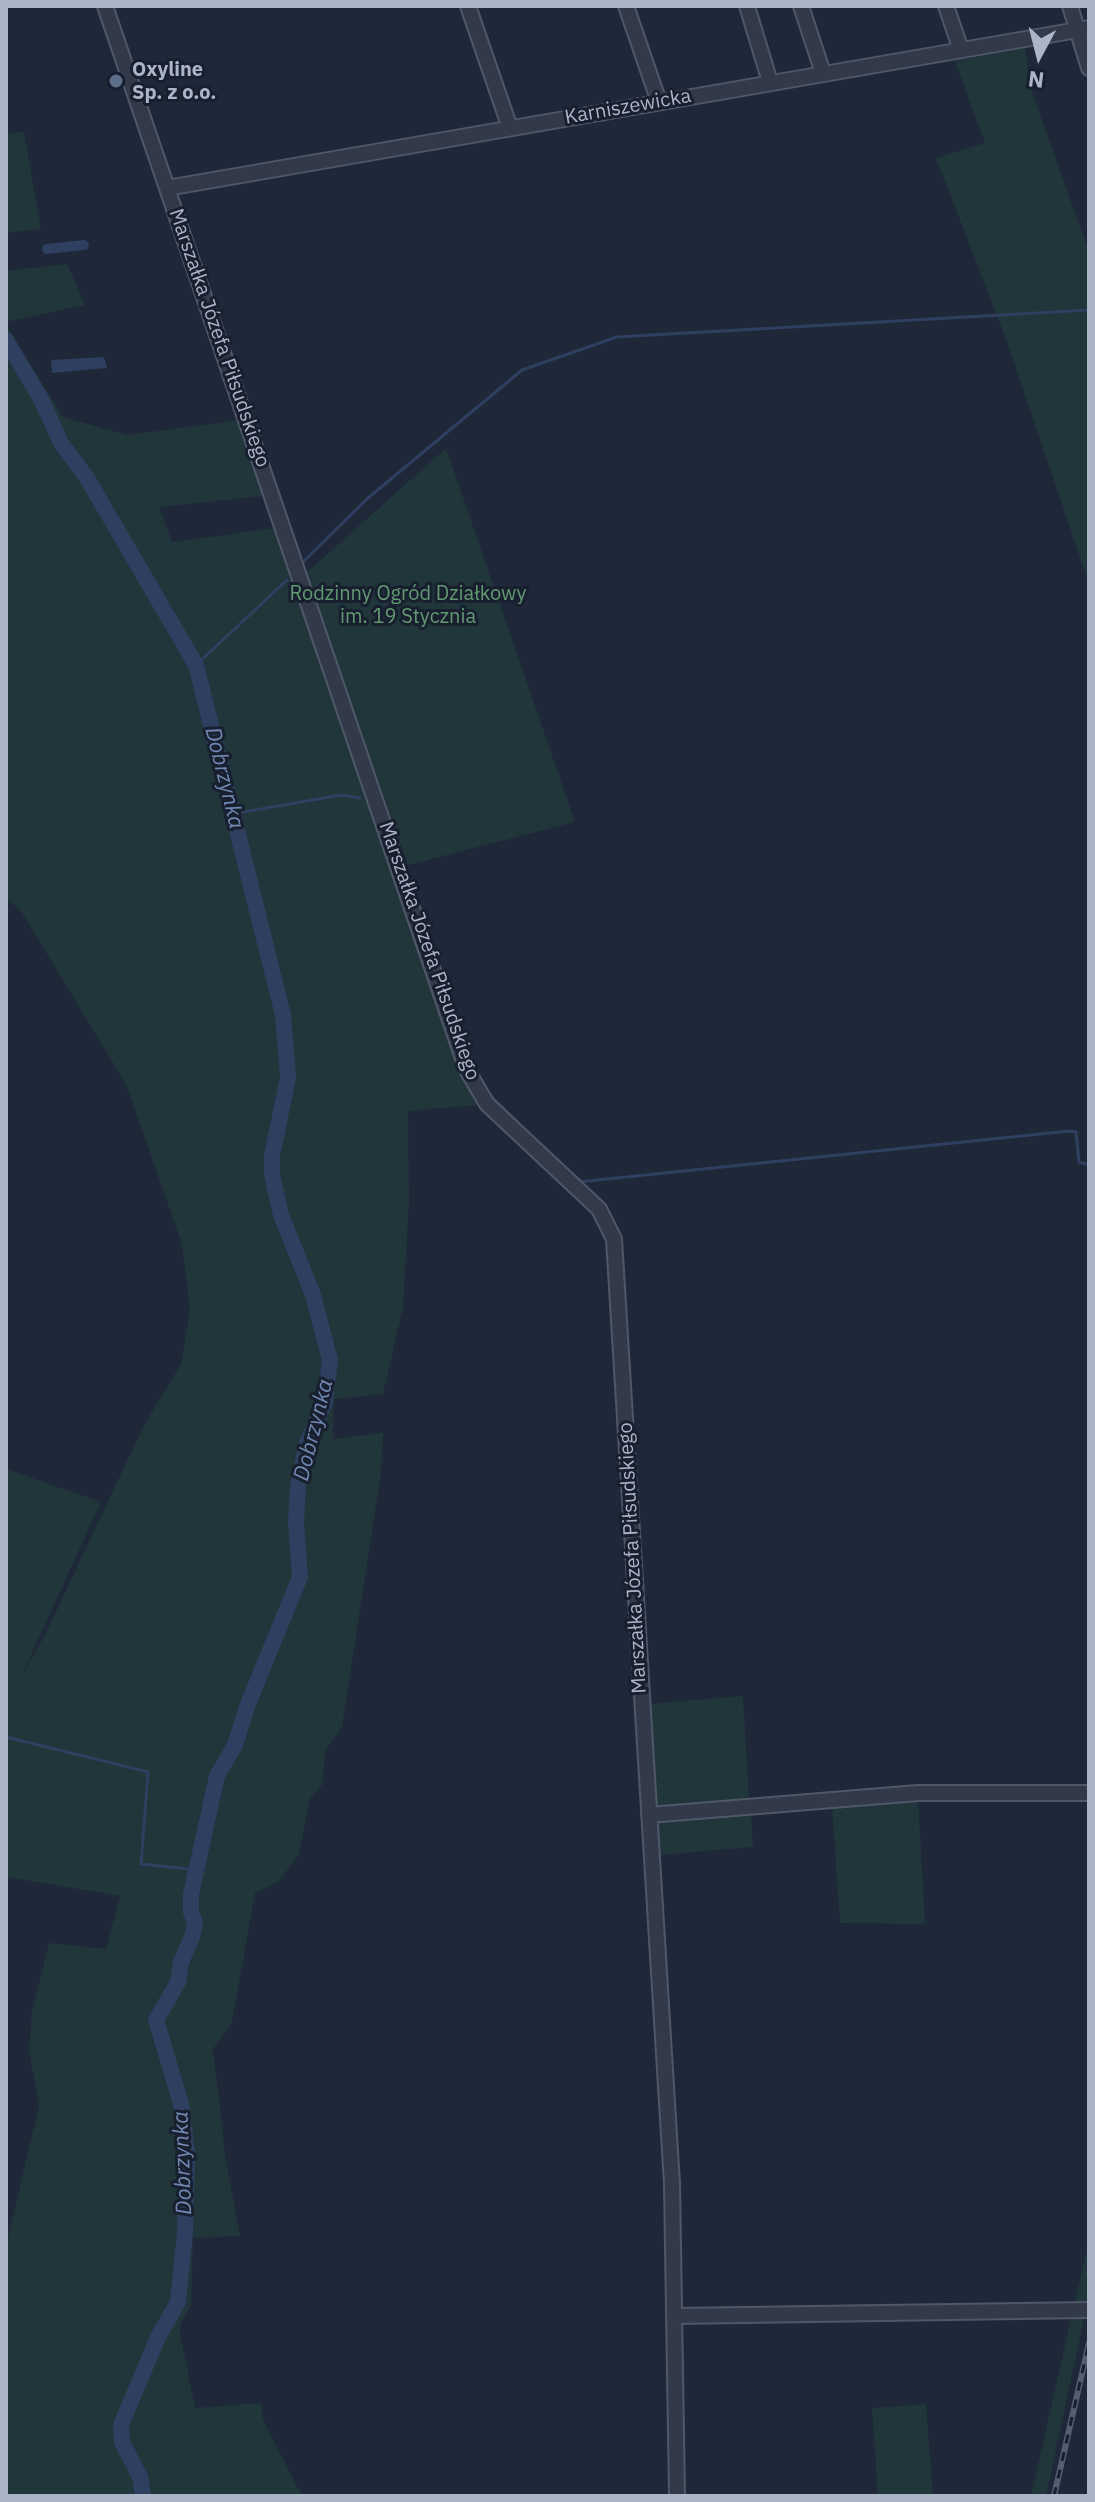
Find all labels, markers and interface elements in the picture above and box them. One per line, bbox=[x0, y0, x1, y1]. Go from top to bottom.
north arrow bbox=[999, 16, 1079, 96]
place label: Oxyline Sp. z o.o. bbox=[132, 58, 216, 105]
text: N bbox=[1026, 65, 1046, 96]
marker: Oxyline Sp. z o.o. bbox=[107, 72, 125, 90]
street label: Karniszewicka bbox=[563, 84, 693, 130]
street label: Marszałka Józefa Piłsudskiego bbox=[163, 206, 275, 470]
park label: Rodzinny Ogród Działkowy im. 19 Stycznia bbox=[290, 582, 526, 629]
water label: Dobrzynka bbox=[199, 724, 249, 832]
street label: Marszałka Józefa Piłsudskiego bbox=[373, 819, 485, 1083]
water label: Dobrzynka bbox=[289, 1376, 339, 1484]
street label: Marszałka Józefa Piłsudskiego bbox=[614, 1422, 652, 1694]
water label: Dobrzynka bbox=[168, 2111, 198, 2215]

